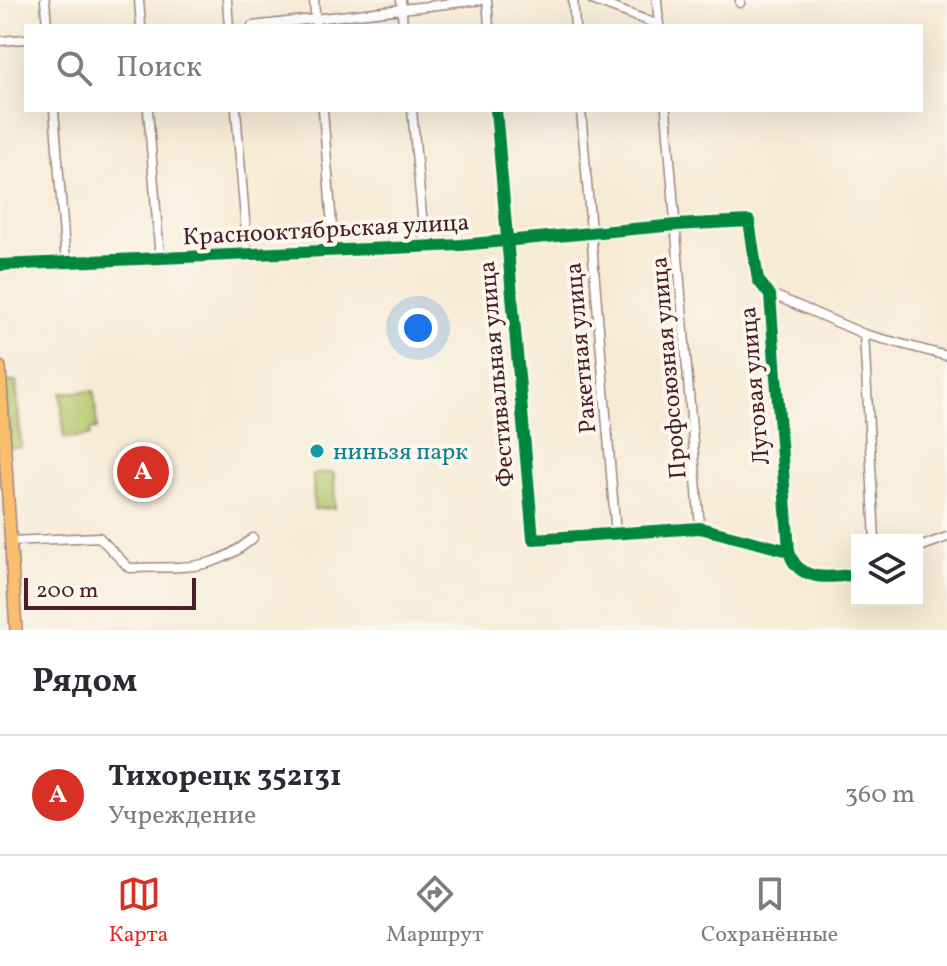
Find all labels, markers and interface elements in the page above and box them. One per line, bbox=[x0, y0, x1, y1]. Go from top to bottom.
search box bbox=[24, 24, 923, 112]
icon: search bbox=[52, 46, 96, 90]
text: Поиск bbox=[116, 47, 202, 89]
street label: Краснооктябрьская улица bbox=[182, 207, 470, 255]
street label: Профсоюзная улица bbox=[643, 255, 697, 480]
street label: Фестивальная улица bbox=[471, 259, 525, 488]
street label: Ракетная улица bbox=[558, 261, 606, 435]
street label: Луговая улица bbox=[732, 305, 780, 467]
your location bbox=[398, 308, 438, 348]
place label: ниньзя парк bbox=[333, 436, 468, 470]
pin: A bbox=[117, 442, 169, 502]
marker: ниньзя парк bbox=[308, 442, 326, 460]
map controls bbox=[851, 534, 923, 606]
button: layers bbox=[851, 534, 923, 606]
scale bar bbox=[24, 574, 196, 610]
text: 200 m bbox=[36, 576, 98, 607]
text: Рядом bbox=[32, 659, 137, 706]
text: Тихорецк 352131 bbox=[108, 756, 342, 798]
text: A bbox=[49, 777, 67, 813]
text: 360 m bbox=[845, 777, 915, 813]
text: Учреждение bbox=[108, 798, 256, 834]
tab: Карта bbox=[109, 872, 169, 951]
tab: Маршрут bbox=[386, 872, 483, 951]
tab: Сохранённые bbox=[701, 872, 838, 951]

